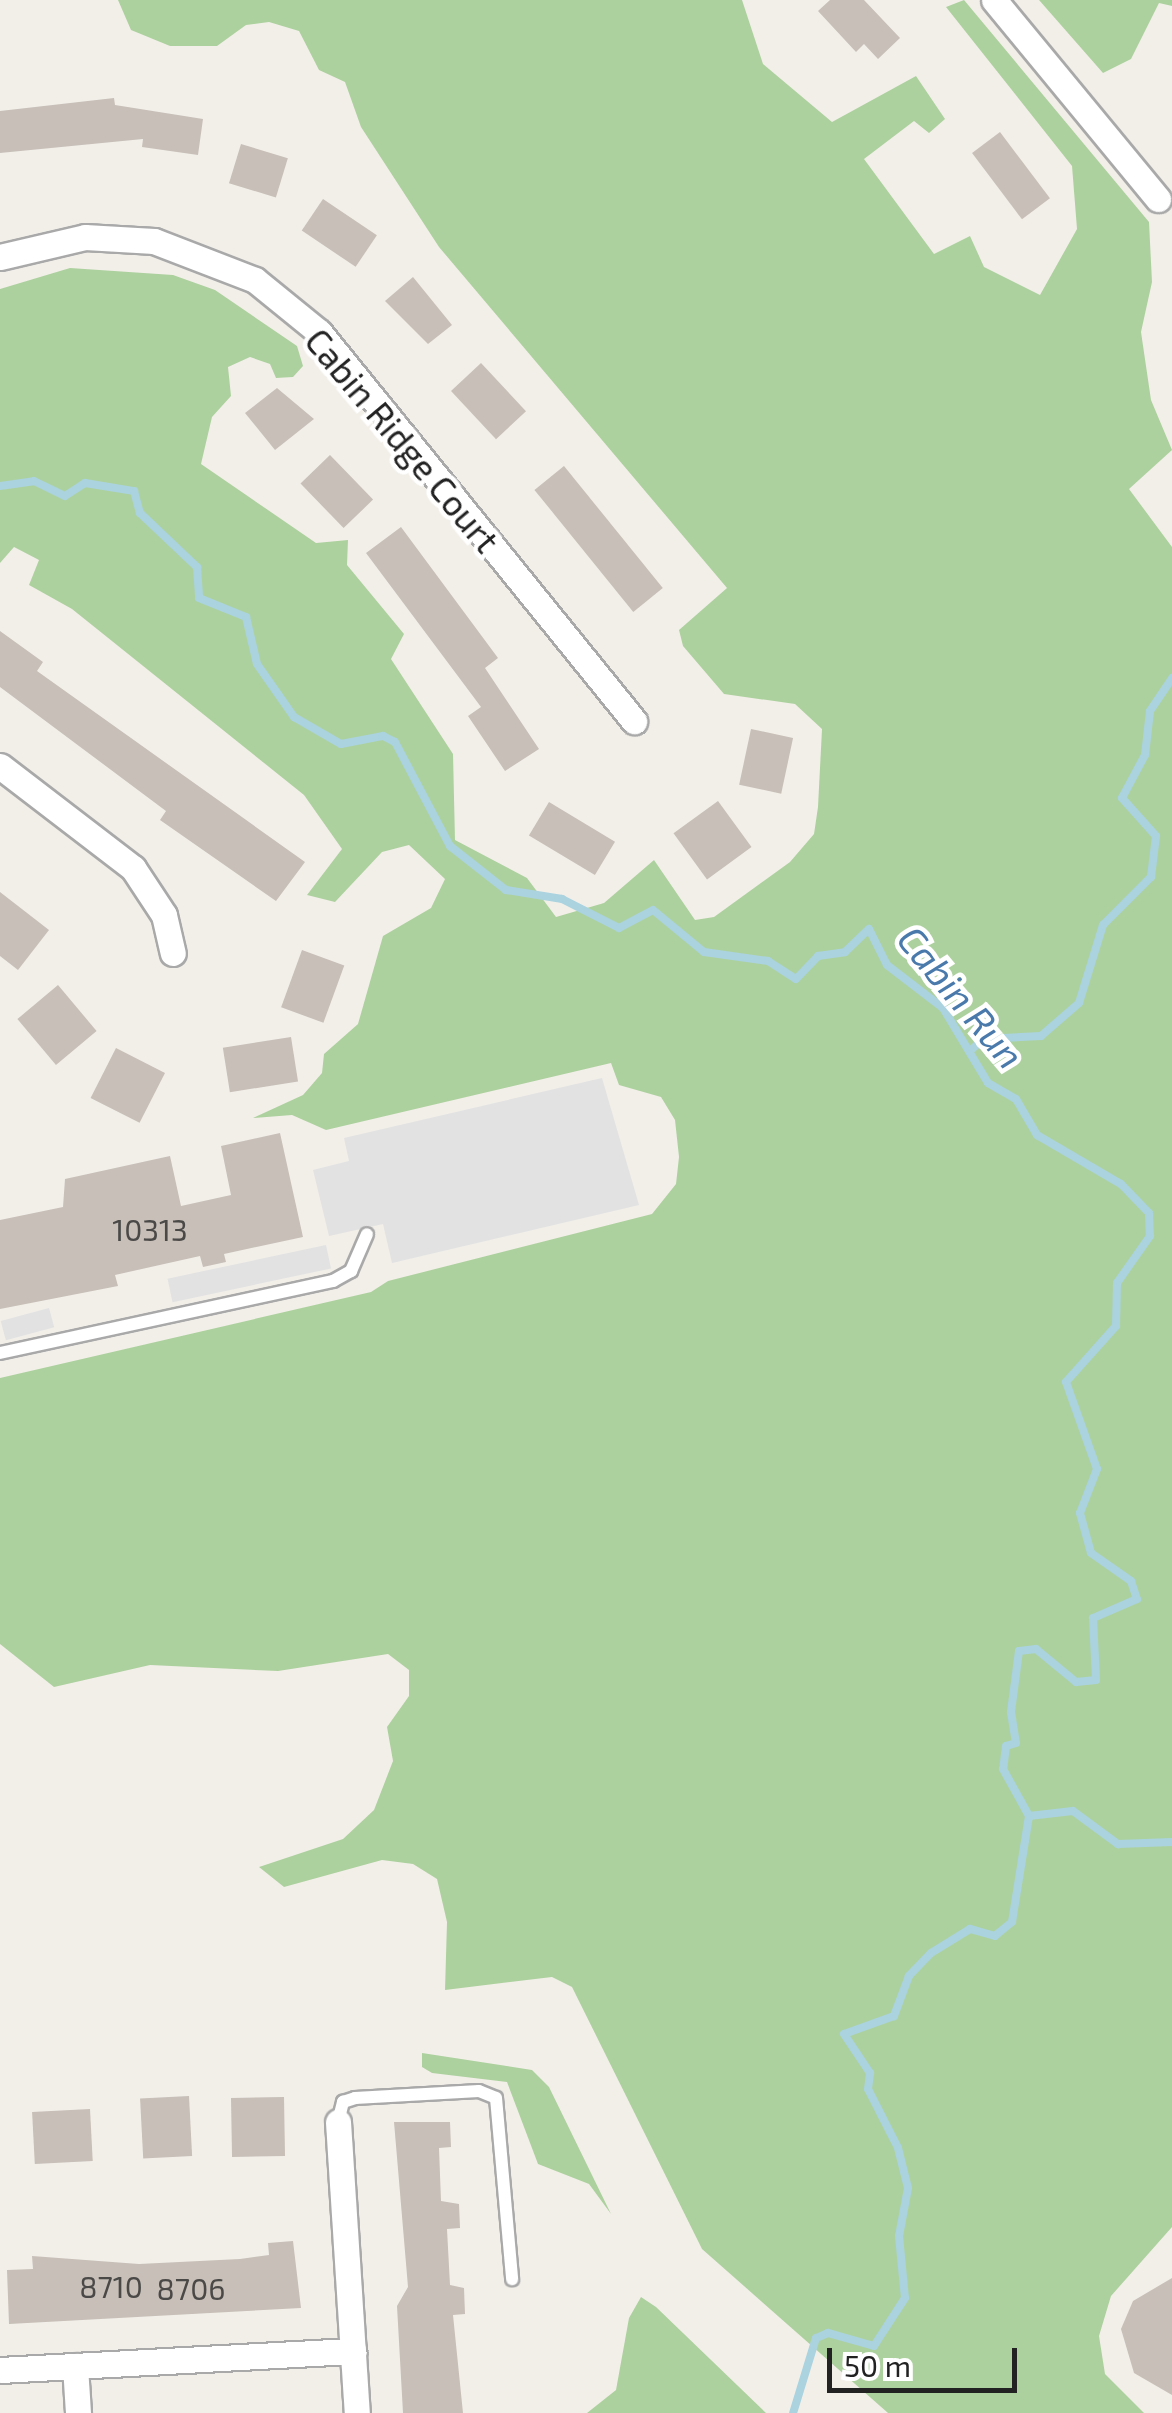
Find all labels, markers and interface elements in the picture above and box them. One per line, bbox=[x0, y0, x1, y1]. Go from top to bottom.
street label: Cabin Ridge Court bbox=[297, 319, 509, 561]
water label: Cabin Run bbox=[888, 917, 1034, 1077]
house number: 10313 bbox=[112, 1211, 188, 1247]
house number: 8710 bbox=[79, 2268, 143, 2304]
house number: 8706 bbox=[157, 2270, 225, 2306]
scale bar bbox=[832, 2328, 1022, 2390]
text: 50 m bbox=[844, 2347, 911, 2383]

